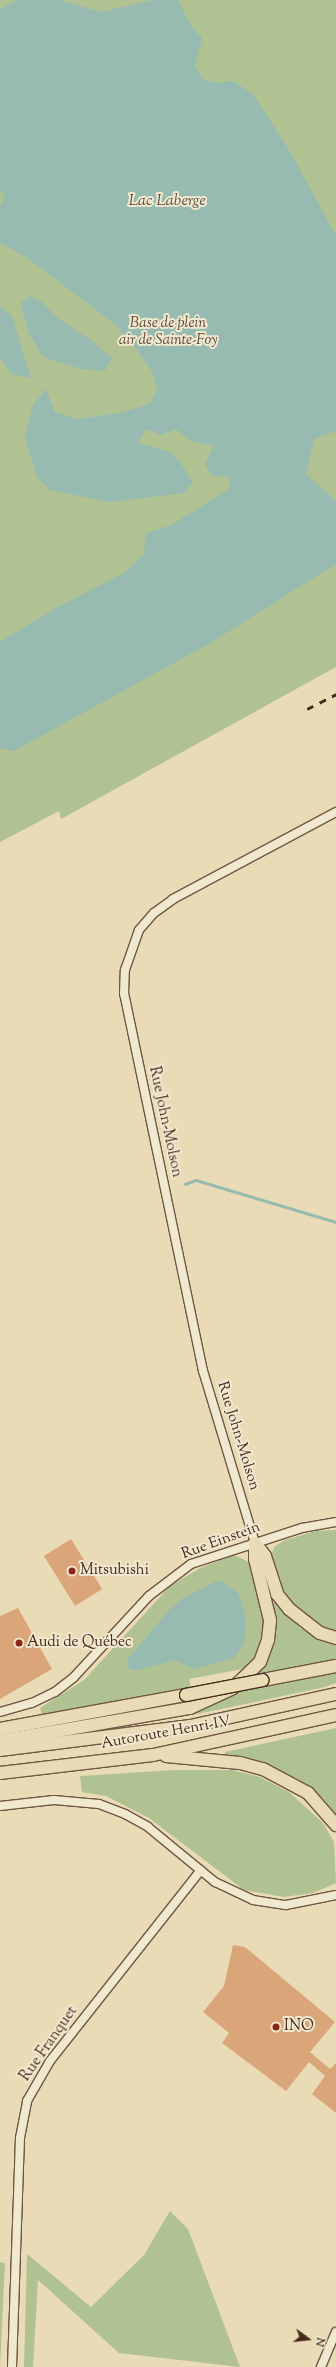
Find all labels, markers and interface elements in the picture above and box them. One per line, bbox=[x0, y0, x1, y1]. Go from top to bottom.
water label: Lac Laberge bbox=[128, 192, 206, 212]
park label: Base de plein air de Sainte-Foy bbox=[119, 314, 217, 349]
street label: Rue John-Molson bbox=[144, 1065, 186, 1179]
street label: Rue John-Molson bbox=[213, 1379, 263, 1493]
street label: Rue Einstein bbox=[179, 1518, 263, 1564]
place label: Mitsubishi bbox=[80, 1562, 149, 1580]
marker: Mitsubishi bbox=[67, 1566, 77, 1576]
place label: Audi de Québec bbox=[27, 1634, 132, 1652]
marker: Audi de Québec bbox=[14, 1638, 24, 1648]
street label: Autoroute Henri-IV bbox=[100, 1713, 232, 1753]
street label: Rue Franquet bbox=[17, 2003, 81, 2085]
place label: INO bbox=[284, 2018, 314, 2036]
marker: INO bbox=[271, 2022, 281, 2032]
north arrow bbox=[288, 2319, 328, 2359]
text: N bbox=[311, 2336, 328, 2348]

